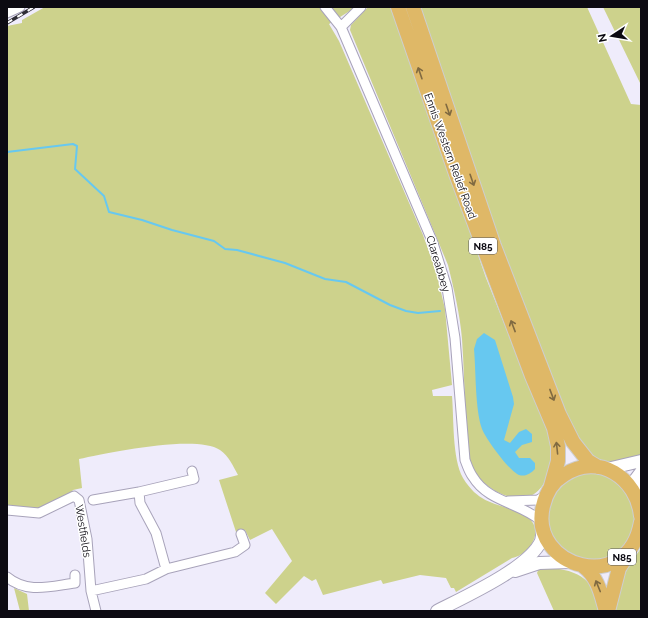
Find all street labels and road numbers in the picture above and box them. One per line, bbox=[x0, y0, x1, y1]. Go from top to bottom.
street label: Ennis Western Relief Road bbox=[421, 91, 479, 221]
street label: Clareabbey bbox=[423, 234, 453, 294]
road number: N85 bbox=[469, 238, 497, 254]
street label: Westfields bbox=[72, 504, 94, 558]
road number: N85 bbox=[608, 549, 636, 565]

